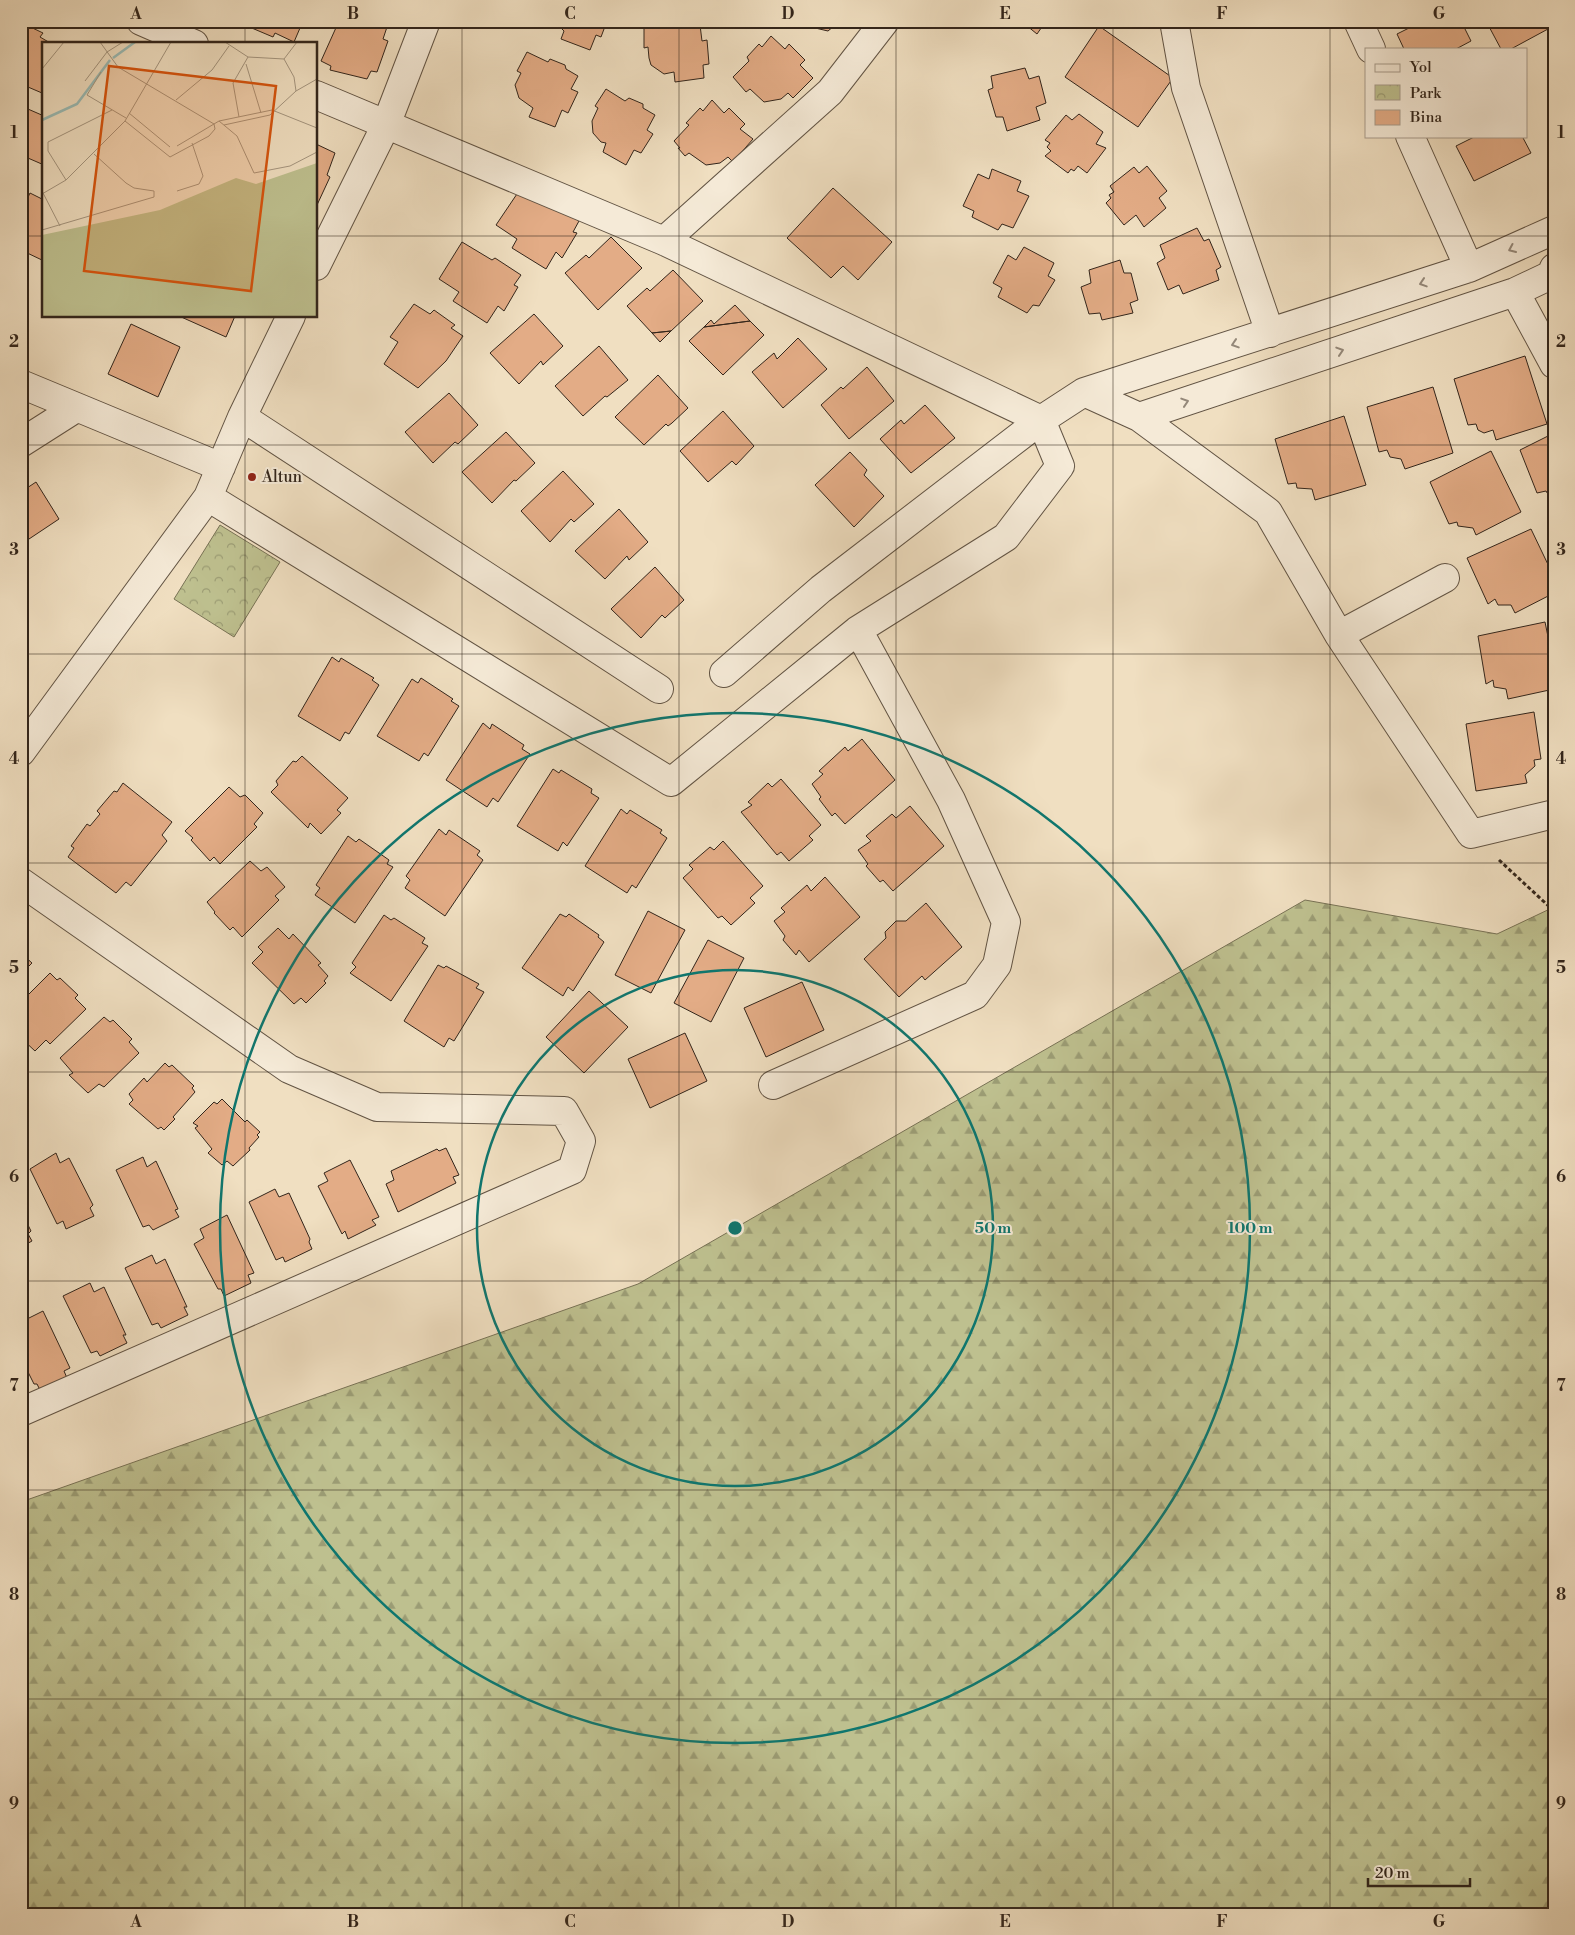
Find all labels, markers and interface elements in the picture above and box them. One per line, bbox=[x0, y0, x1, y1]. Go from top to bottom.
text: A bbox=[129, 4, 142, 24]
text: B bbox=[347, 4, 359, 24]
text: C bbox=[564, 4, 576, 24]
text: D bbox=[782, 4, 795, 24]
text: E bbox=[999, 4, 1011, 24]
text: F bbox=[1216, 4, 1228, 24]
text: G bbox=[1433, 4, 1446, 24]
inset map bbox=[42, 42, 318, 318]
legend bbox=[1365, 48, 1528, 138]
text: Yol bbox=[1409, 58, 1432, 77]
text: Park bbox=[1410, 84, 1442, 103]
text: Bina bbox=[1409, 108, 1442, 127]
text: 1 bbox=[10, 123, 18, 143]
text: 1 bbox=[1557, 123, 1565, 143]
one-way arrow bbox=[1508, 242, 1517, 253]
one-way arrow bbox=[1419, 277, 1428, 287]
text: 2 bbox=[9, 332, 19, 352]
text: 2 bbox=[1556, 332, 1566, 352]
one-way arrow bbox=[1232, 338, 1240, 348]
one-way arrow bbox=[1335, 346, 1343, 356]
one-way arrow bbox=[1181, 398, 1189, 408]
place label: Altun bbox=[261, 467, 302, 487]
marker: Altun bbox=[246, 471, 258, 483]
text: 3 bbox=[9, 540, 19, 560]
text: 3 bbox=[1556, 540, 1566, 560]
text: 4 bbox=[9, 749, 20, 769]
text: 4 bbox=[1556, 749, 1567, 769]
text: 5 bbox=[9, 958, 19, 978]
text: 5 bbox=[1556, 958, 1566, 978]
text: 6 bbox=[9, 1167, 19, 1187]
text: 6 bbox=[1556, 1167, 1566, 1187]
centre of rings bbox=[726, 1219, 744, 1237]
text: 50 m bbox=[975, 1219, 1011, 1238]
text: 100 m bbox=[1228, 1219, 1273, 1238]
text: 7 bbox=[9, 1376, 19, 1396]
text: 7 bbox=[1556, 1376, 1566, 1396]
text: 8 bbox=[9, 1585, 19, 1605]
text: 8 bbox=[1556, 1585, 1566, 1605]
text: 9 bbox=[9, 1794, 19, 1814]
text: 9 bbox=[1556, 1794, 1566, 1814]
scale bar bbox=[1368, 1855, 1470, 1887]
text: 20 m bbox=[1375, 1864, 1410, 1883]
text: A bbox=[129, 1912, 142, 1932]
text: B bbox=[347, 1912, 359, 1932]
text: C bbox=[564, 1912, 576, 1932]
text: D bbox=[782, 1912, 795, 1932]
text: E bbox=[999, 1912, 1011, 1932]
text: F bbox=[1216, 1912, 1228, 1932]
text: G bbox=[1433, 1912, 1446, 1932]

